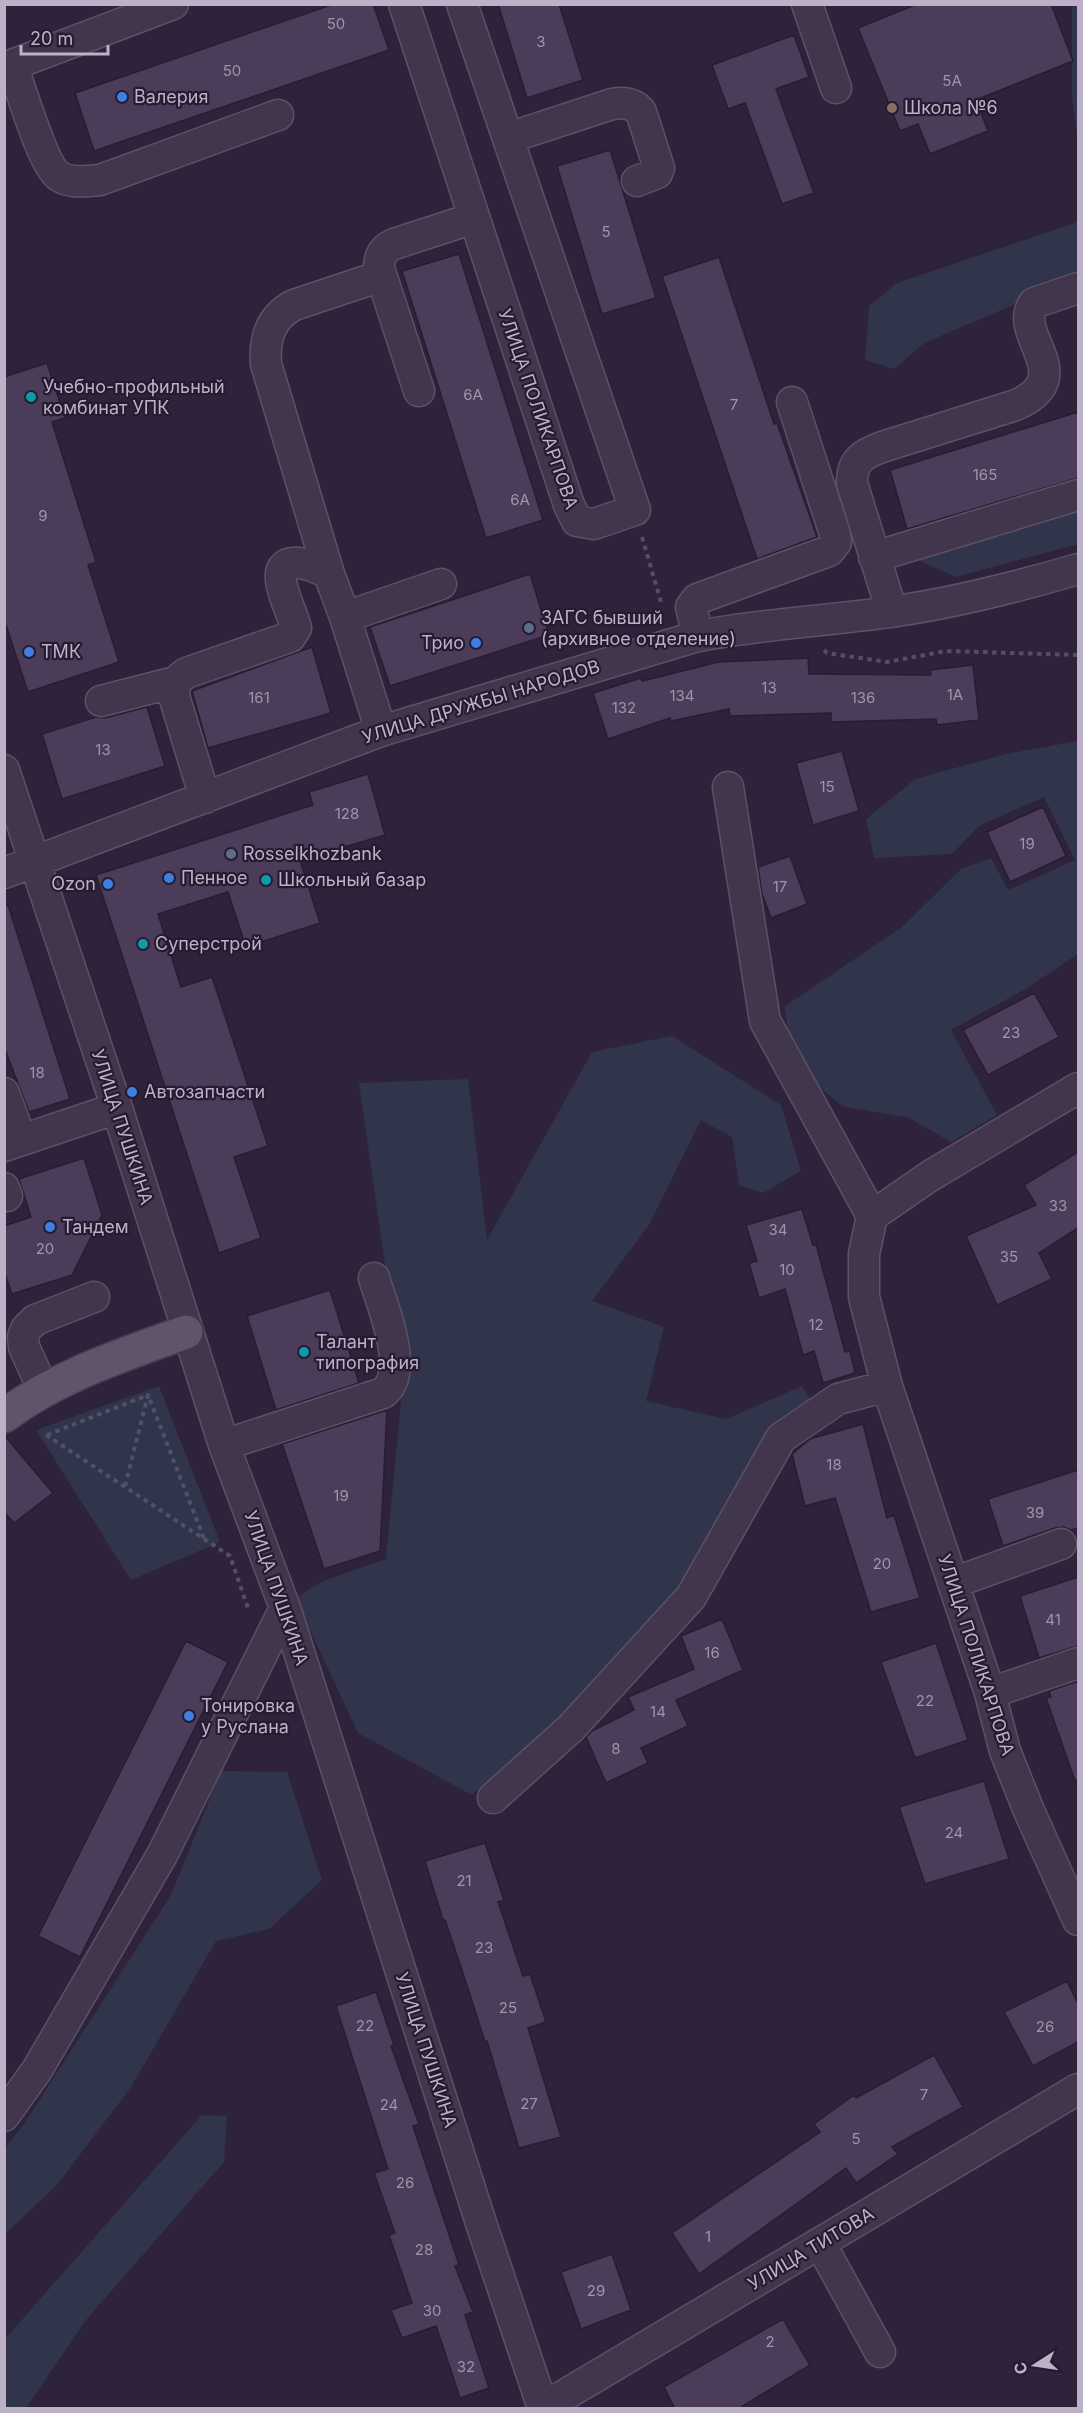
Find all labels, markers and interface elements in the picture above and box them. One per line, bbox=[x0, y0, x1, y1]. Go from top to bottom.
house number: 50 bbox=[327, 14, 345, 33]
scale bar bbox=[21, 18, 108, 56]
text: 20 m bbox=[30, 28, 73, 49]
house number: 3 bbox=[536, 32, 546, 51]
house number: 50 bbox=[223, 61, 241, 80]
house number: 5А bbox=[942, 71, 962, 90]
place label: Валерия bbox=[134, 86, 208, 107]
marker: Валерия bbox=[115, 90, 129, 104]
place label: Школа №6 bbox=[904, 97, 998, 118]
marker: Школа №6 bbox=[885, 101, 899, 115]
house number: 5 bbox=[601, 222, 611, 241]
street label: УЛИЦА ПОЛИКАРПОВА bbox=[494, 306, 583, 512]
place label: Учебно-профильный комбинат УПК bbox=[43, 376, 225, 418]
house number: 6А bbox=[463, 385, 483, 404]
marker: Учебно-профильный комбинат УПК bbox=[24, 390, 38, 404]
house number: 7 bbox=[730, 395, 738, 414]
house number: 165 bbox=[973, 465, 997, 484]
house number: 6А bbox=[510, 490, 530, 509]
house number: 9 bbox=[38, 506, 48, 525]
place label: ЗАГС бывший (архивное отделение) bbox=[541, 607, 736, 649]
marker: ЗАГС бывший (архивное отделение) bbox=[522, 621, 536, 635]
place label: Трио bbox=[421, 632, 464, 653]
marker: Трио bbox=[469, 636, 483, 650]
place label: ТМК bbox=[41, 641, 81, 662]
marker: ТМК bbox=[22, 645, 36, 659]
street label: УЛИЦА ДРУЖБЫ НАРОДОВ bbox=[359, 655, 602, 748]
house number: 13 bbox=[761, 678, 777, 697]
house number: 1А bbox=[947, 685, 963, 704]
house number: 134 bbox=[669, 686, 695, 705]
house number: 161 bbox=[248, 688, 270, 707]
house number: 136 bbox=[851, 688, 875, 707]
house number: 132 bbox=[612, 698, 636, 717]
house number: 13 bbox=[95, 740, 111, 759]
house number: 15 bbox=[819, 777, 835, 796]
house number: 128 bbox=[335, 804, 359, 823]
house number: 19 bbox=[1019, 834, 1035, 853]
place label: Rosselkhozbank bbox=[243, 843, 382, 864]
marker: Rosselkhozbank bbox=[224, 847, 238, 861]
place label: Пенное bbox=[181, 867, 247, 888]
place label: Школьный базар bbox=[278, 869, 426, 890]
marker: Пенное bbox=[162, 871, 176, 885]
place label: Ozon bbox=[51, 873, 96, 894]
marker: Школьный базар bbox=[259, 873, 273, 887]
marker: Ozon bbox=[101, 877, 115, 891]
house number: 17 bbox=[773, 877, 787, 896]
place label: Суперстрой bbox=[155, 933, 262, 954]
marker: Суперстрой bbox=[136, 937, 150, 951]
house number: 23 bbox=[1002, 1023, 1020, 1042]
street label: УЛИЦА ПУШКИНА bbox=[87, 1046, 158, 1207]
house number: 18 bbox=[29, 1063, 45, 1082]
place label: Автозапчасти bbox=[144, 1081, 265, 1102]
marker: Автозапчасти bbox=[125, 1085, 139, 1099]
house number: 33 bbox=[1049, 1196, 1067, 1215]
place label: Тандем bbox=[62, 1216, 129, 1237]
marker: Тандем bbox=[43, 1220, 57, 1234]
house number: 34 bbox=[769, 1220, 787, 1239]
house number: 20 bbox=[36, 1239, 54, 1258]
house number: 35 bbox=[1000, 1247, 1018, 1266]
house number: 10 bbox=[779, 1260, 795, 1279]
house number: 12 bbox=[808, 1315, 824, 1334]
place label: Талант типография bbox=[316, 1331, 419, 1373]
marker: Талант типография bbox=[297, 1345, 311, 1359]
house number: 18 bbox=[826, 1455, 842, 1474]
house number: 19 bbox=[333, 1486, 349, 1505]
house number: 39 bbox=[1026, 1503, 1044, 1522]
street label: УЛИЦА ПУШКИНА bbox=[240, 1508, 313, 1668]
street label: УЛИЦА ПОЛИКАРПОВА bbox=[934, 1552, 1019, 1758]
house number: 20 bbox=[873, 1554, 891, 1573]
house number: 41 bbox=[1045, 1610, 1061, 1629]
house number: 16 bbox=[704, 1643, 720, 1662]
house number: 22 bbox=[916, 1691, 934, 1710]
place label: Тонировка у Руслана bbox=[201, 1695, 295, 1737]
house number: 14 bbox=[650, 1702, 666, 1721]
marker: Тонировка у Руслана bbox=[182, 1709, 196, 1723]
house number: 8 bbox=[611, 1739, 621, 1758]
house number: 24 bbox=[945, 1823, 963, 1842]
house number: 21 bbox=[456, 1871, 472, 1890]
house number: 23 bbox=[475, 1938, 493, 1957]
street label: УЛИЦА ПУШКИНА bbox=[391, 1969, 462, 2130]
house number: 25 bbox=[499, 1998, 517, 2017]
house number: 22 bbox=[356, 2016, 374, 2035]
house number: 26 bbox=[1036, 2017, 1054, 2036]
house number: 7 bbox=[920, 2085, 928, 2104]
house number: 27 bbox=[520, 2094, 538, 2113]
house number: 24 bbox=[380, 2095, 398, 2114]
house number: 5 bbox=[851, 2129, 861, 2148]
house number: 26 bbox=[396, 2173, 414, 2192]
street label: УЛИЦА ТИТОВА bbox=[744, 2203, 877, 2294]
house number: 1 bbox=[705, 2227, 711, 2246]
house number: 28 bbox=[415, 2240, 433, 2259]
house number: 29 bbox=[587, 2281, 605, 2300]
house number: 30 bbox=[423, 2301, 441, 2320]
house number: 2 bbox=[765, 2332, 775, 2351]
north arrow bbox=[1005, 2335, 1065, 2395]
house number: 32 bbox=[457, 2357, 475, 2376]
text: С bbox=[1009, 2360, 1031, 2376]

